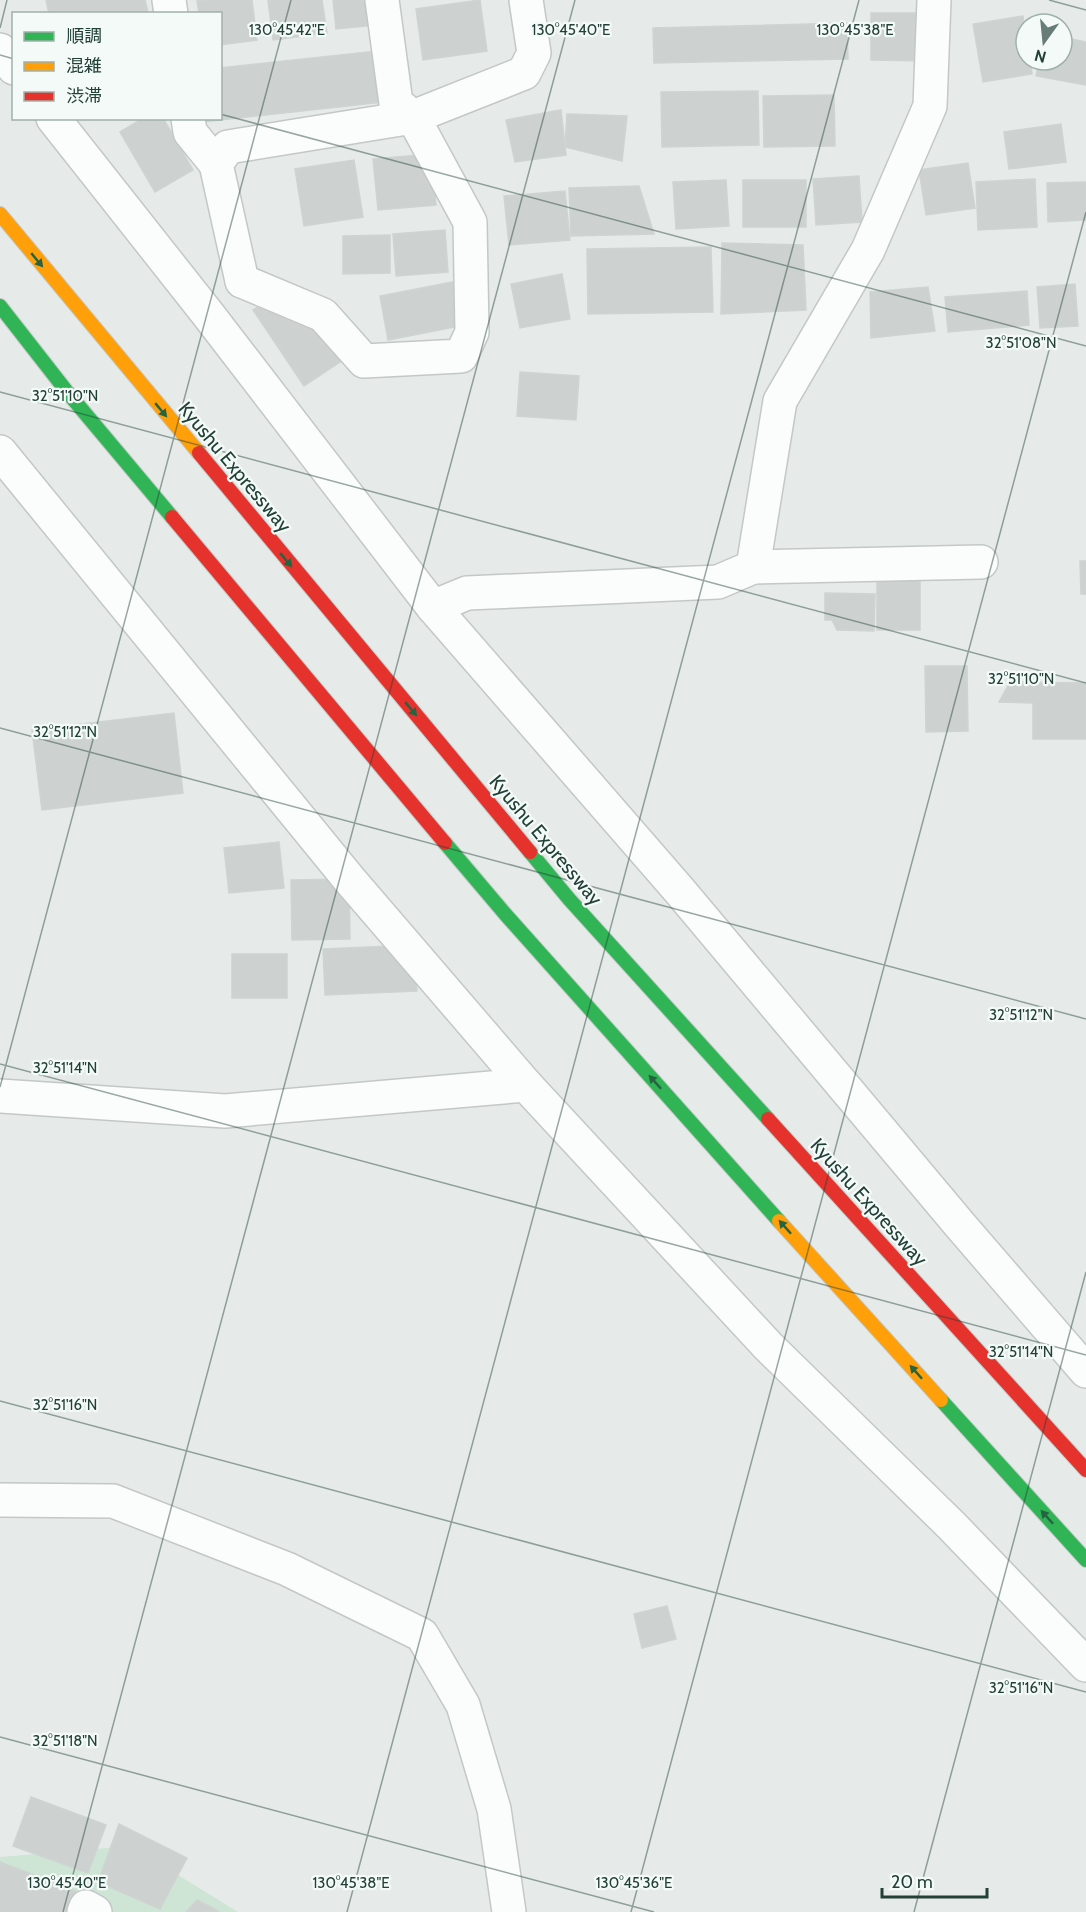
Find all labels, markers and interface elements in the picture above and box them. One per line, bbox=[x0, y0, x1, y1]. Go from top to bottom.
legend bbox=[12, 12, 222, 120]
north arrow bbox=[1014, 12, 1074, 72]
text: 130°45'42"E bbox=[249, 21, 325, 39]
text: 130°45'40"E bbox=[532, 21, 610, 39]
text: 130°45'38"E bbox=[816, 21, 894, 39]
text: 順調 bbox=[66, 25, 102, 47]
text: N bbox=[1032, 45, 1048, 67]
text: 混雑 bbox=[66, 55, 102, 77]
text: 渋滞 bbox=[66, 85, 102, 107]
one-way arrow bbox=[31, 252, 43, 267]
text: 32°51'08"N bbox=[986, 334, 1056, 352]
text: 32°51'10"N bbox=[32, 387, 98, 405]
street label: Kyushu Expressway bbox=[173, 397, 297, 537]
one-way arrow bbox=[155, 402, 168, 418]
one-way arrow bbox=[280, 552, 293, 568]
text: 32°51'10"N bbox=[988, 670, 1054, 688]
one-way arrow bbox=[404, 702, 417, 717]
text: 32°51'12"N bbox=[33, 723, 97, 741]
street label: Kyushu Expressway bbox=[484, 770, 608, 910]
text: 32°51'12"N bbox=[989, 1006, 1053, 1024]
text: 32°51'14"N bbox=[33, 1059, 97, 1077]
one-way arrow bbox=[649, 1075, 662, 1090]
street label: Kyushu Expressway bbox=[806, 1133, 932, 1271]
one-way arrow bbox=[778, 1220, 792, 1235]
text: 32°51'14"N bbox=[989, 1343, 1053, 1361]
one-way arrow bbox=[909, 1365, 923, 1380]
text: 32°51'16"N bbox=[33, 1396, 97, 1414]
one-way arrow bbox=[1040, 1509, 1054, 1524]
text: 32°51'16"N bbox=[989, 1679, 1053, 1697]
text: 32°51'18"N bbox=[32, 1732, 98, 1750]
scale bar bbox=[882, 1861, 987, 1899]
text: 20 m bbox=[891, 1871, 933, 1893]
text: 130°45'40"E bbox=[28, 1874, 106, 1892]
text: 130°45'38"E bbox=[312, 1874, 390, 1892]
text: 130°45'36"E bbox=[596, 1874, 672, 1892]

